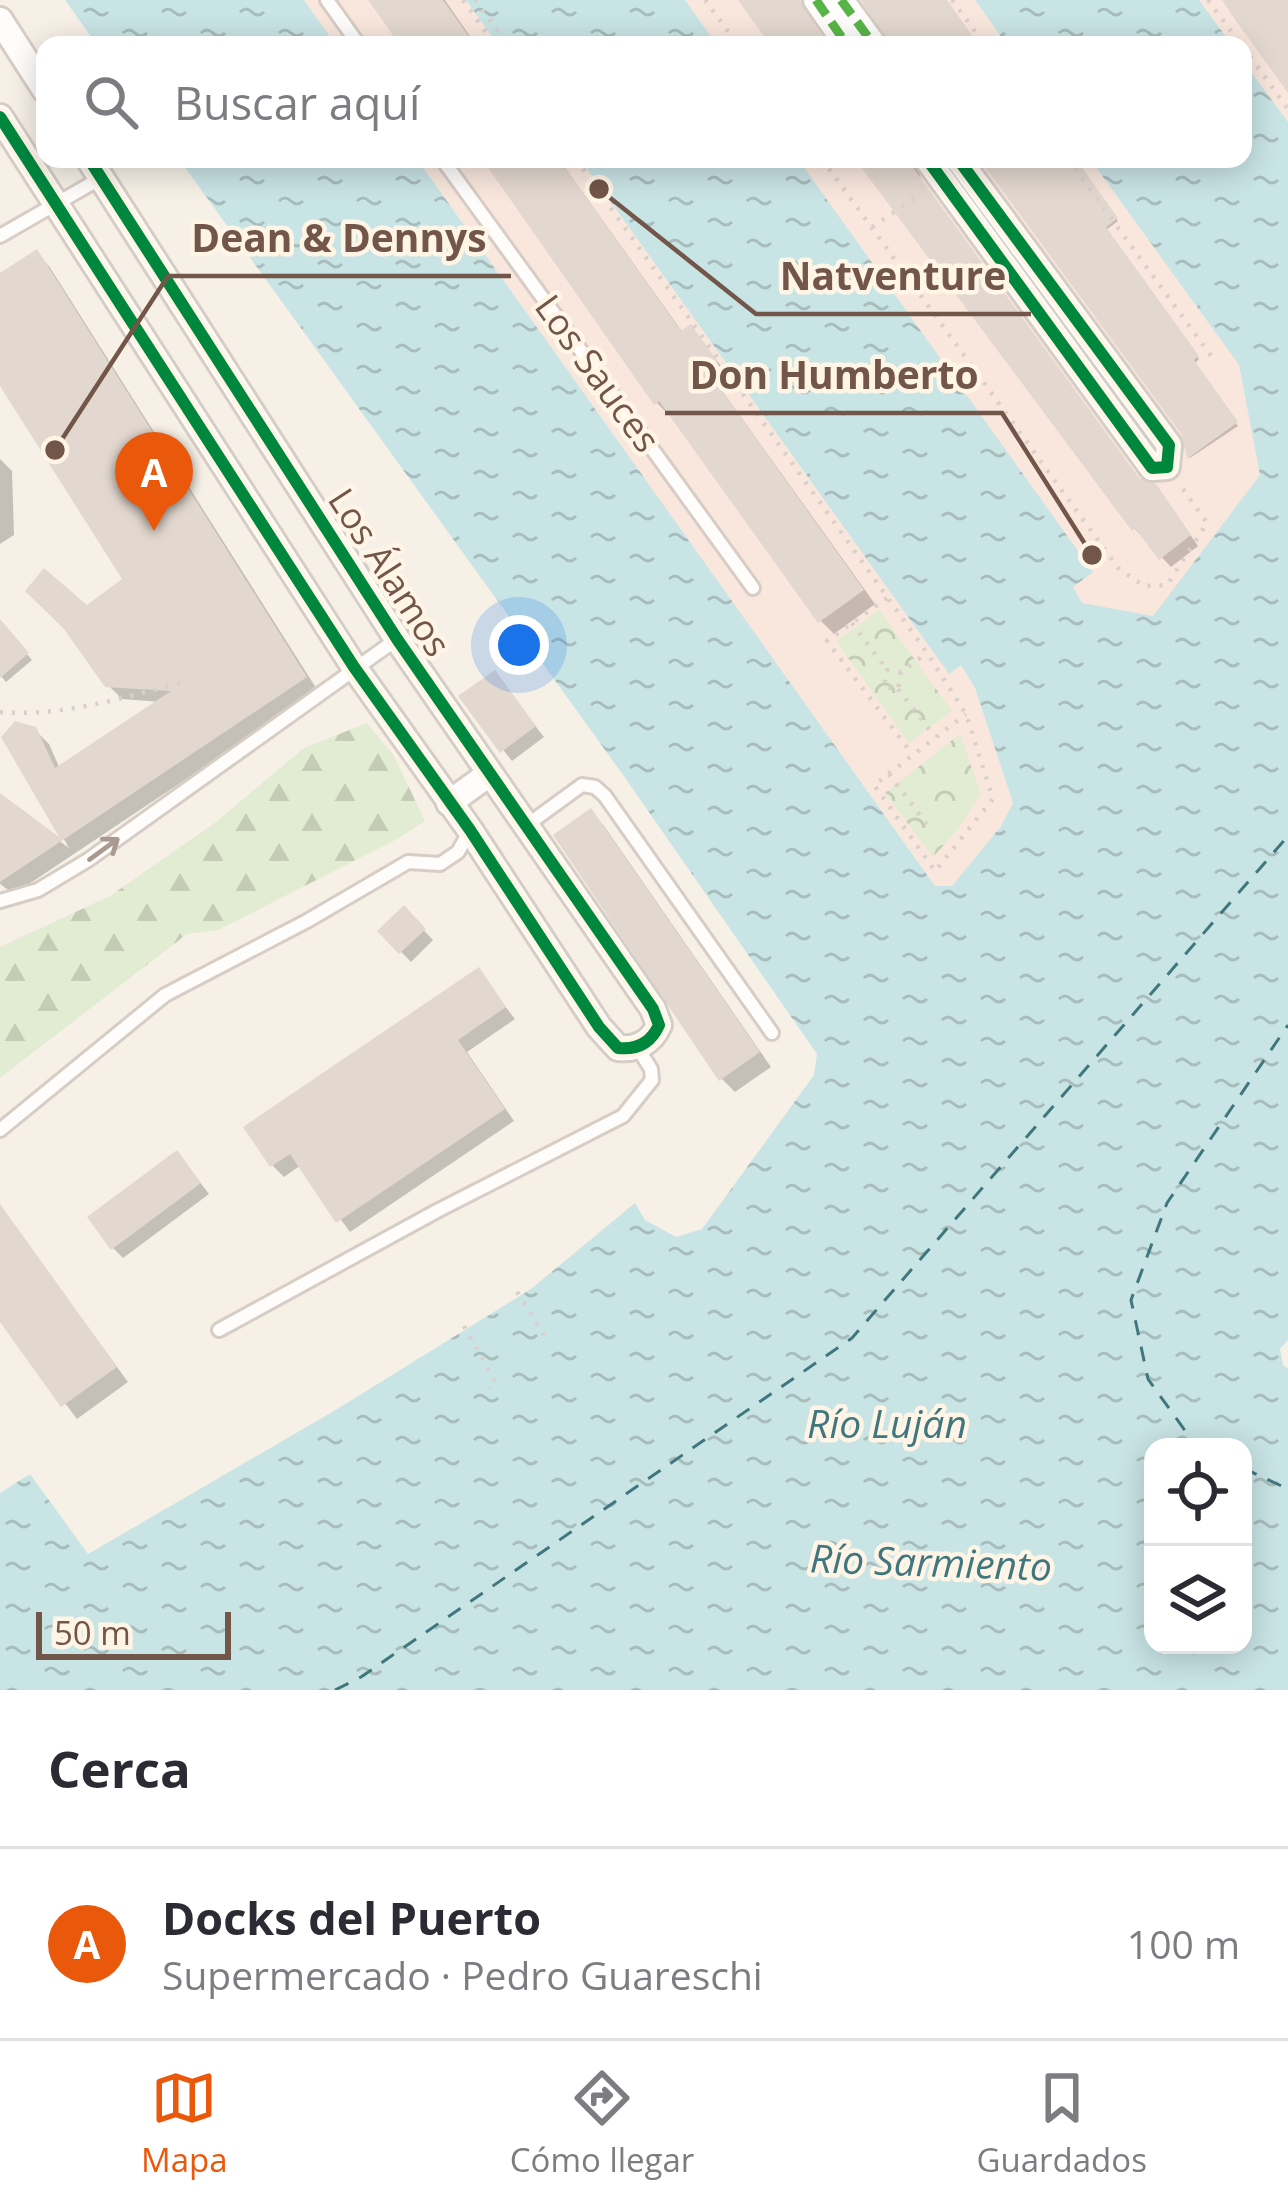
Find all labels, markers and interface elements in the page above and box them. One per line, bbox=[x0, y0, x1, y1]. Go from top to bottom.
search box bbox=[36, 36, 1252, 168]
icon: search bbox=[78, 69, 144, 135]
text: Buscar aquí bbox=[174, 72, 420, 133]
callout: Dean & Dennys bbox=[168, 201, 511, 276]
text: Dean & Dennys bbox=[191, 210, 487, 263]
callout: Natventure bbox=[756, 239, 1031, 314]
text: Natventure bbox=[780, 248, 1006, 301]
street label: Los Sauces bbox=[524, 284, 672, 462]
callout: Don Humberto bbox=[665, 338, 1002, 413]
text: Don Humberto bbox=[689, 347, 979, 400]
pin: A bbox=[115, 432, 193, 531]
street label: Los Álamos bbox=[317, 479, 463, 665]
your location bbox=[489, 615, 549, 675]
one-way arrow bbox=[87, 837, 120, 862]
water label: Río Luján bbox=[807, 1396, 967, 1449]
map controls bbox=[1144, 1438, 1252, 1654]
button: locate bbox=[1144, 1438, 1252, 1546]
water label: Río Sarmiento bbox=[809, 1530, 1053, 1592]
button: layers bbox=[1144, 1546, 1252, 1654]
scale bar bbox=[36, 1606, 231, 1659]
text: 50 m bbox=[54, 1610, 131, 1655]
text: Cerca bbox=[48, 1733, 191, 1803]
text: Docks del Puerto bbox=[162, 1887, 541, 1948]
text: A bbox=[74, 1917, 100, 1970]
text: 100 m bbox=[1127, 1917, 1240, 1970]
text: Supermercado · Pedro Guareschi bbox=[162, 1948, 763, 2001]
tab: Mapa bbox=[141, 2065, 228, 2182]
tab: Cómo llegar bbox=[510, 2065, 694, 2182]
tab: Guardados bbox=[977, 2065, 1147, 2182]

